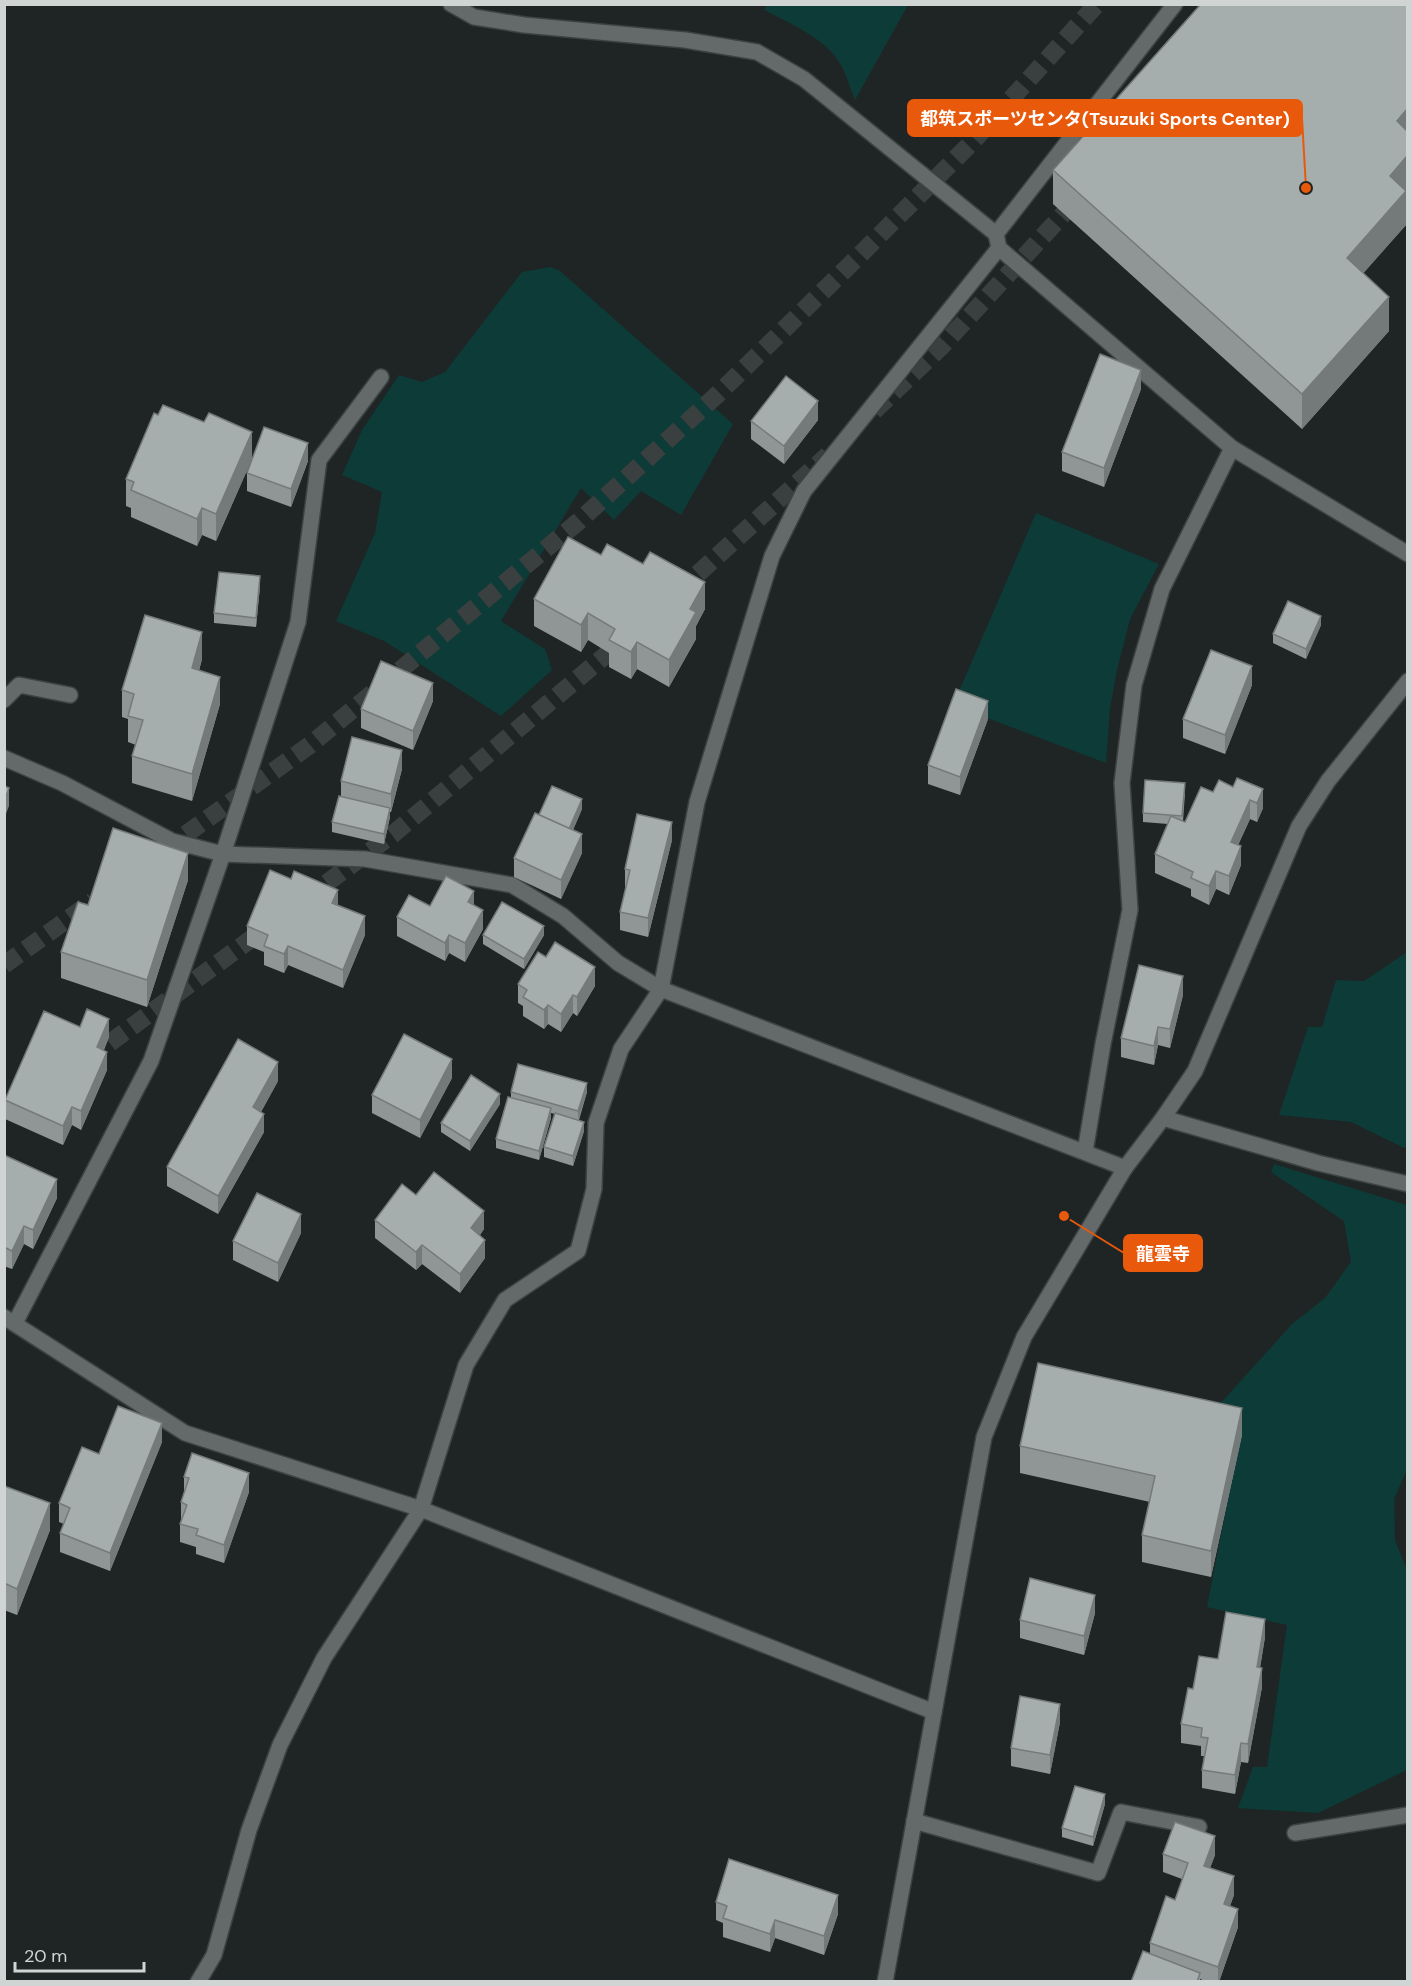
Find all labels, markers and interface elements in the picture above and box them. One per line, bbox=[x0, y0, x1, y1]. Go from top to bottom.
callout: 都筑スポーツセンタ(Tsuzuki Sports Center) bbox=[908, 100, 1302, 136]
text: 都筑スポーツセンタ(Tsuzuki Sports Center) bbox=[920, 107, 1290, 131]
callout: 龍雲寺 bbox=[1124, 1235, 1202, 1271]
text: 龍雲寺 bbox=[1136, 1242, 1190, 1266]
scale bar bbox=[15, 1935, 144, 1973]
text: 20 m bbox=[24, 1944, 67, 1968]

